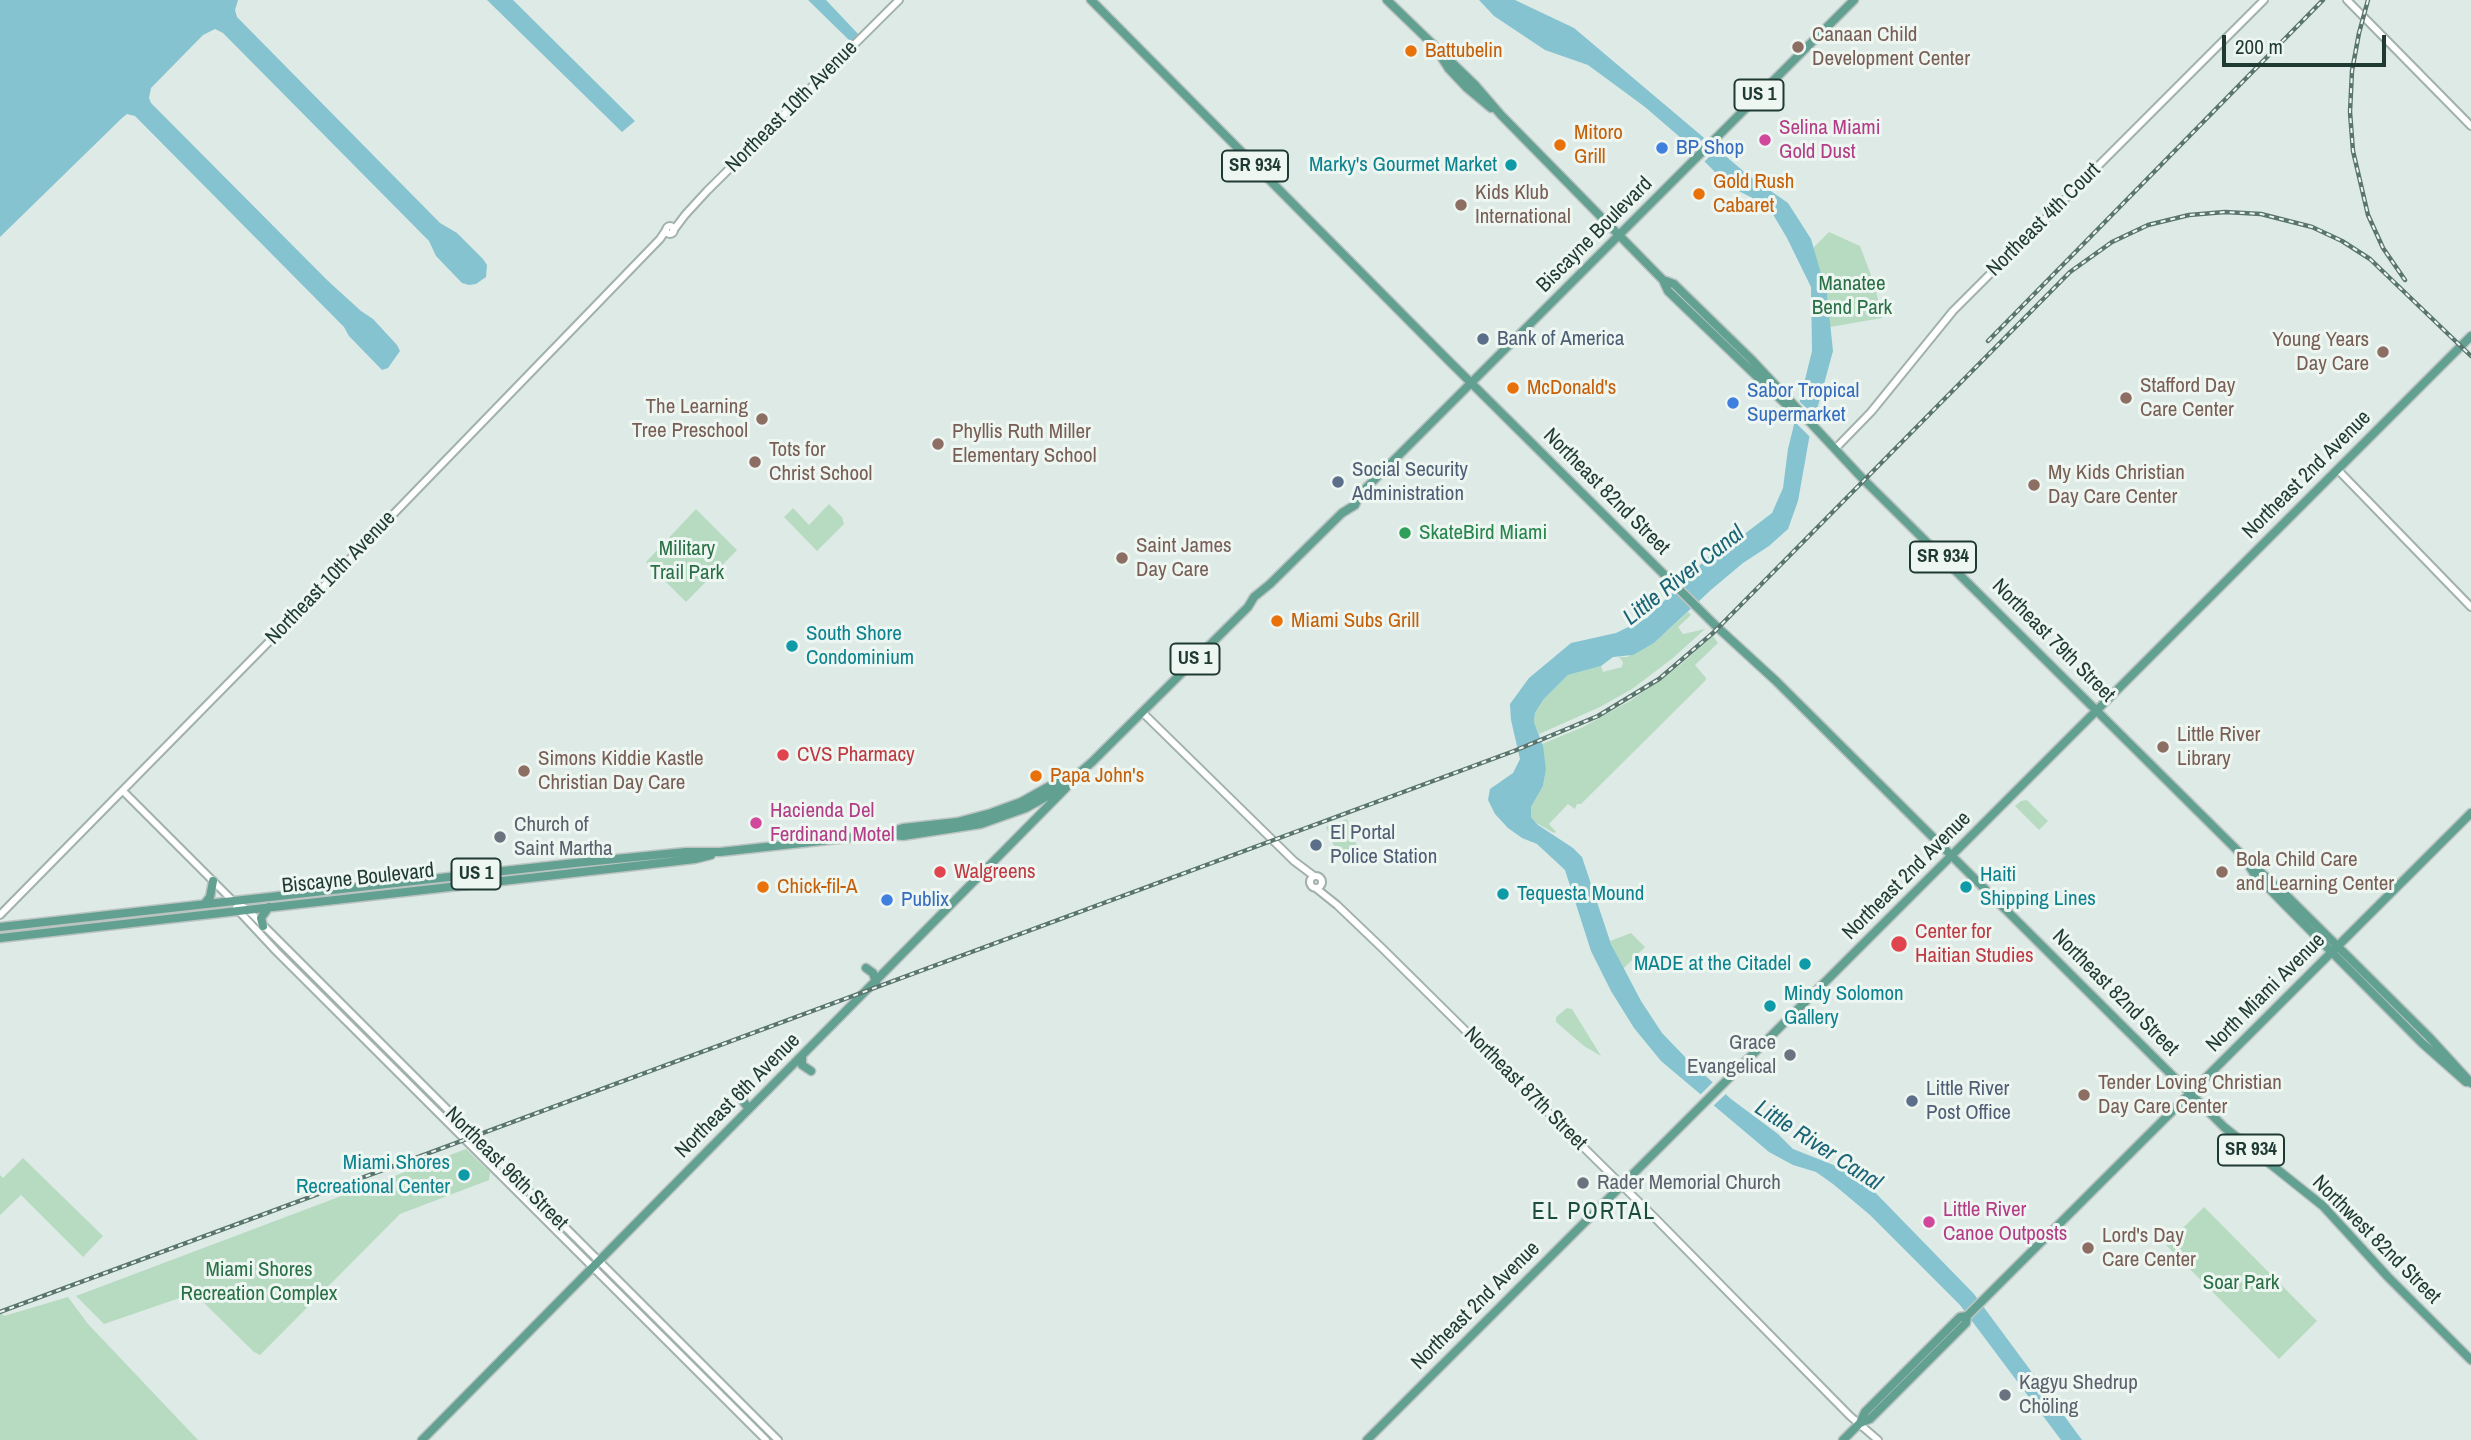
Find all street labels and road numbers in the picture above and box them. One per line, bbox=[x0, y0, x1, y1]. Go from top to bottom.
street label: Northeast 10th Avenue bbox=[721, 36, 863, 178]
road number: US 1 bbox=[1734, 80, 1784, 110]
road number: SR 934 bbox=[1222, 150, 1288, 182]
street label: Northeast 4th Court bbox=[1982, 158, 2106, 282]
street label: Biscayne Boulevard bbox=[1532, 172, 1658, 298]
street label: Northeast 2nd Avenue bbox=[2238, 406, 2376, 544]
street label: Northeast 82nd Street bbox=[1538, 424, 1674, 560]
street label: Northeast 10th Avenue bbox=[261, 506, 401, 650]
road number: SR 934 bbox=[1910, 542, 1976, 572]
street label: Northeast 79th Street bbox=[1986, 574, 2120, 708]
road number: US 1 bbox=[1170, 644, 1220, 674]
street label: Northeast 2nd Avenue bbox=[1838, 807, 1976, 945]
street label: Biscayne Boulevard bbox=[281, 858, 435, 900]
road number: US 1 bbox=[452, 859, 500, 890]
street label: Northeast 82nd Street bbox=[2047, 925, 2183, 1061]
street label: North Miami Avenue bbox=[2201, 928, 2331, 1058]
street label: Northeast 87th Street bbox=[1458, 1022, 1592, 1156]
street label: Northeast 6th Avenue bbox=[670, 1028, 806, 1164]
street label: Northeast 96th Street bbox=[439, 1102, 573, 1236]
road number: SR 934 bbox=[2218, 1134, 2284, 1166]
street label: Northwest 82nd Street bbox=[2307, 1171, 2445, 1309]
street label: Northeast 2nd Avenue bbox=[1407, 1237, 1545, 1375]

